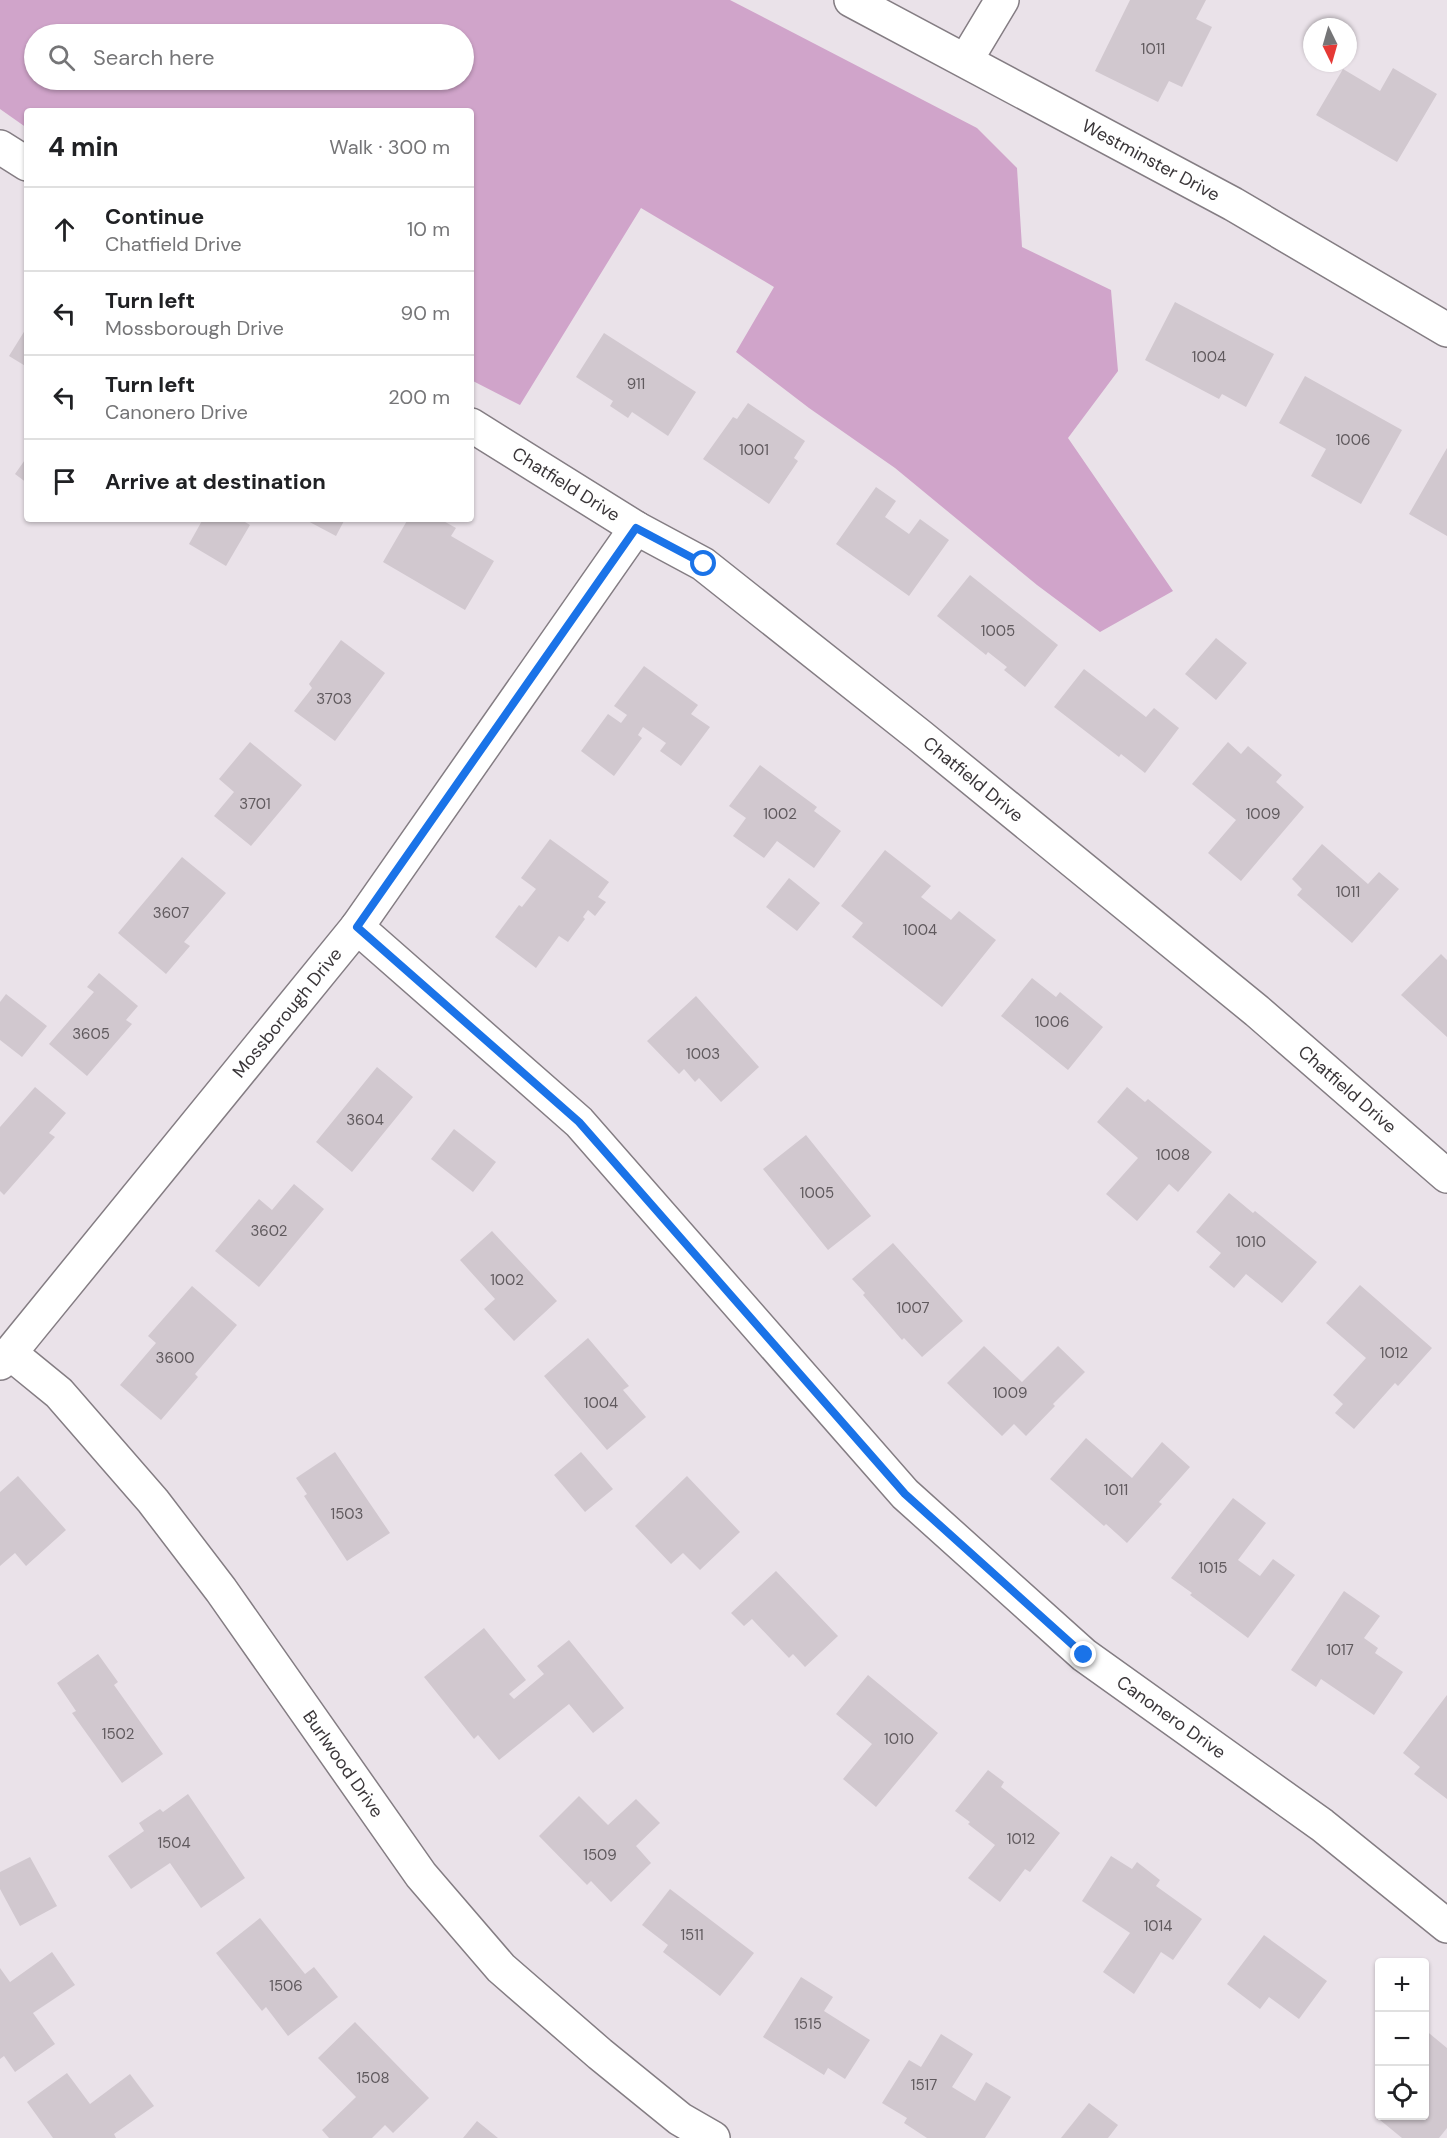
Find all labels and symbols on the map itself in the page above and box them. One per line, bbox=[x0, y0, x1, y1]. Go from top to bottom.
north arrow bbox=[1303, 18, 1357, 72]
house number: 1011 bbox=[1141, 39, 1165, 59]
street label: Westminster Drive bbox=[1078, 114, 1224, 207]
house number: 1004 bbox=[1192, 347, 1226, 367]
house number: 911 bbox=[627, 374, 645, 394]
house number: 1006 bbox=[1336, 430, 1370, 450]
house number: 1001 bbox=[739, 440, 769, 460]
street label: Chatfield Drive bbox=[507, 442, 625, 527]
route start bbox=[690, 550, 716, 576]
house number: 1005 bbox=[981, 621, 1015, 641]
house number: 3703 bbox=[316, 689, 352, 709]
street label: Chatfield Drive bbox=[918, 731, 1028, 828]
house number: 3701 bbox=[239, 794, 271, 814]
house number: 1002 bbox=[763, 804, 797, 824]
house number: 1009 bbox=[1246, 804, 1280, 824]
house number: 1011 bbox=[1336, 882, 1360, 902]
house number: 3607 bbox=[153, 903, 189, 923]
house number: 1004 bbox=[903, 920, 937, 940]
street label: Mossborough Drive bbox=[227, 943, 347, 1083]
house number: 1006 bbox=[1035, 1012, 1069, 1032]
house number: 3605 bbox=[72, 1024, 110, 1044]
street label: Chatfield Drive bbox=[1293, 1040, 1402, 1139]
house number: 1003 bbox=[686, 1044, 720, 1064]
house number: 3604 bbox=[346, 1110, 384, 1130]
house number: 1008 bbox=[1156, 1145, 1190, 1165]
house number: 1005 bbox=[800, 1183, 834, 1203]
house number: 3602 bbox=[250, 1221, 288, 1241]
house number: 1010 bbox=[1236, 1232, 1266, 1252]
house number: 1002 bbox=[490, 1270, 524, 1290]
house number: 1007 bbox=[896, 1298, 930, 1318]
house number: 1012 bbox=[1380, 1343, 1408, 1363]
house number: 3600 bbox=[156, 1348, 194, 1368]
house number: 1009 bbox=[993, 1383, 1027, 1403]
house number: 1004 bbox=[584, 1393, 618, 1413]
house number: 1011 bbox=[1104, 1480, 1128, 1500]
house number: 1503 bbox=[331, 1504, 363, 1524]
house number: 1015 bbox=[1199, 1558, 1227, 1578]
house number: 1017 bbox=[1326, 1640, 1354, 1660]
route end bbox=[1070, 1641, 1096, 1667]
street label: Canonero Drive bbox=[1112, 1670, 1231, 1764]
street label: Burlwood Drive bbox=[297, 1706, 389, 1822]
house number: 1502 bbox=[102, 1724, 134, 1744]
house number: 1010 bbox=[884, 1729, 914, 1749]
house number: 1012 bbox=[1007, 1829, 1035, 1849]
house number: 1504 bbox=[157, 1833, 191, 1853]
house number: 1509 bbox=[583, 1845, 617, 1865]
house number: 1014 bbox=[1144, 1916, 1172, 1936]
house number: 1511 bbox=[680, 1925, 704, 1945]
house number: 1506 bbox=[269, 1976, 303, 1996]
house number: 1515 bbox=[794, 2014, 822, 2034]
house number: 1508 bbox=[356, 2068, 390, 2088]
house number: 1517 bbox=[911, 2075, 937, 2095]

